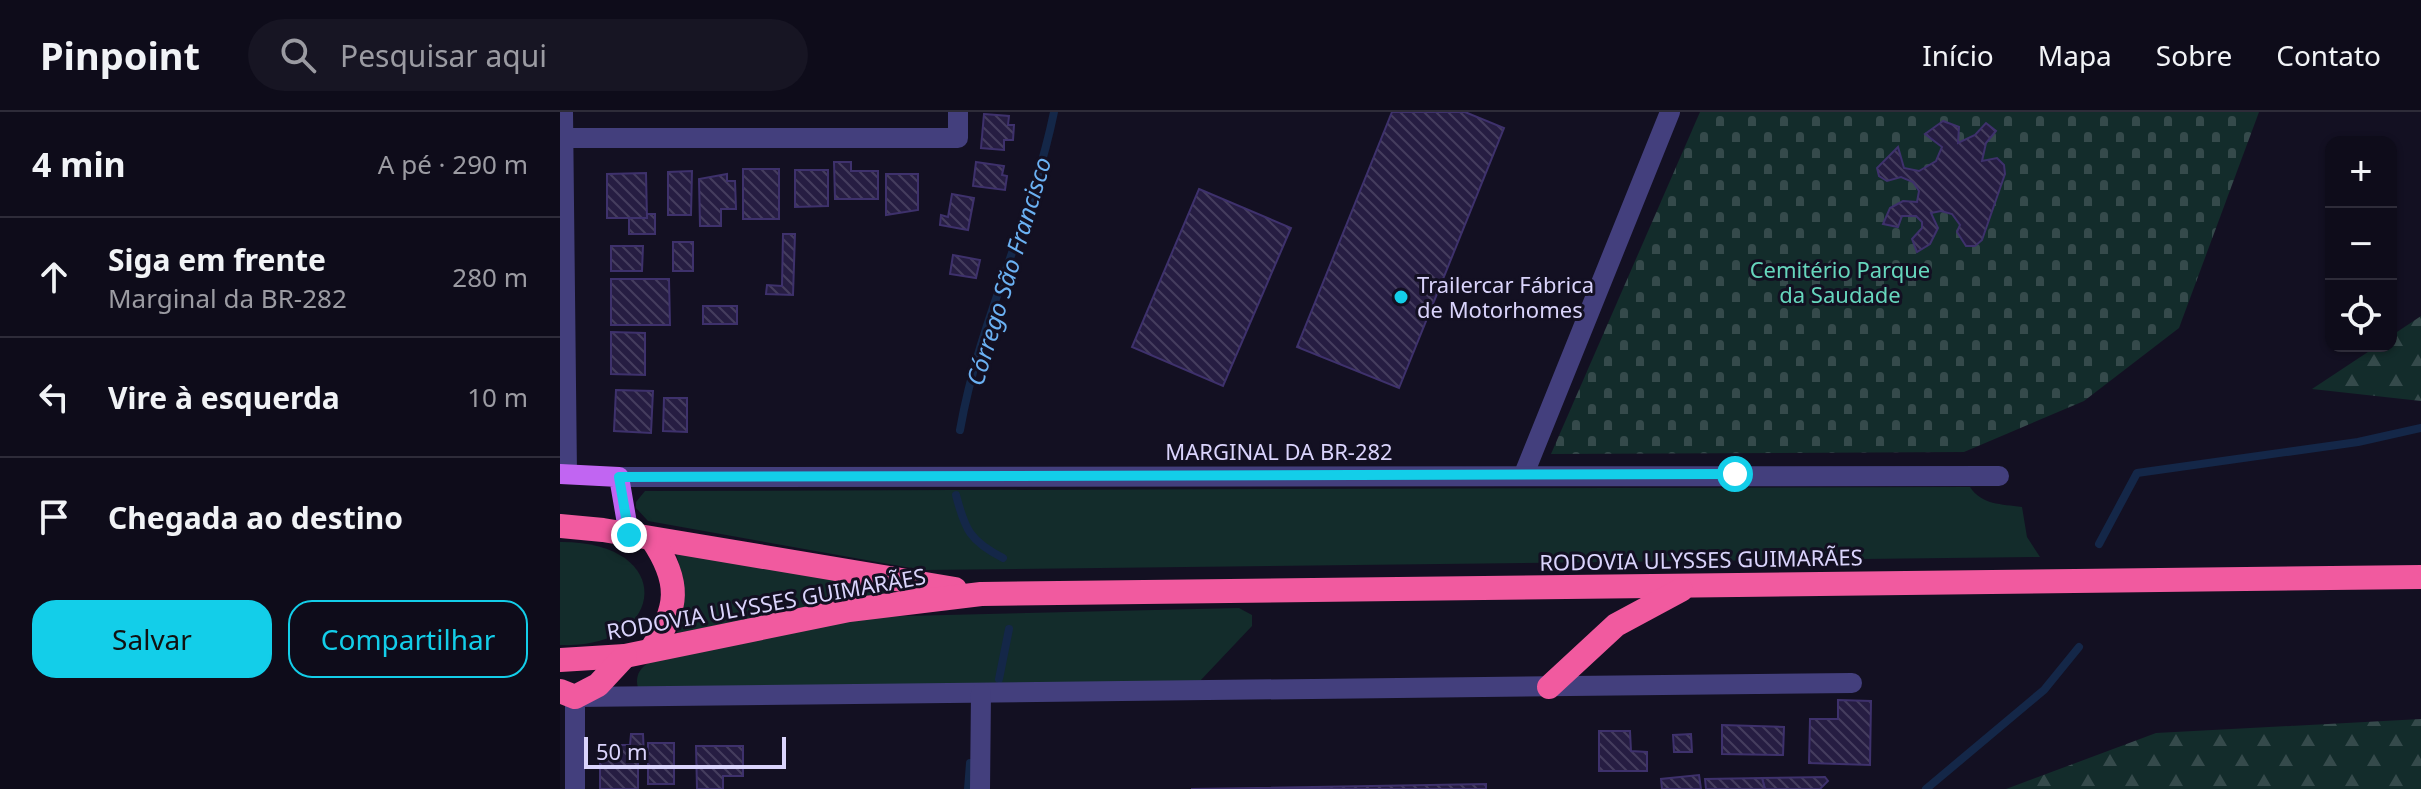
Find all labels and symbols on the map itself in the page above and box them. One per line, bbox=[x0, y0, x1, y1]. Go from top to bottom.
water label: Córrego São Francisco bbox=[958, 153, 1058, 389]
park label: Cemitério Parque da Saudade bbox=[1750, 254, 1930, 309]
place label: Trailercar Fábrica de Motorhomes bbox=[1417, 269, 1594, 324]
marker: Trailercar Fábrica de Motorhomes bbox=[1392, 288, 1410, 306]
street label: MARGINAL DA BR-282 bbox=[1165, 436, 1393, 466]
route start bbox=[1717, 456, 1753, 492]
route end bbox=[611, 517, 647, 553]
street label: RODOVIA ULYSSES GUIMARÃES bbox=[1539, 541, 1863, 577]
street label: RODOVIA ULYSSES GUIMARÃES bbox=[604, 560, 928, 646]
scale bar bbox=[584, 733, 786, 769]

